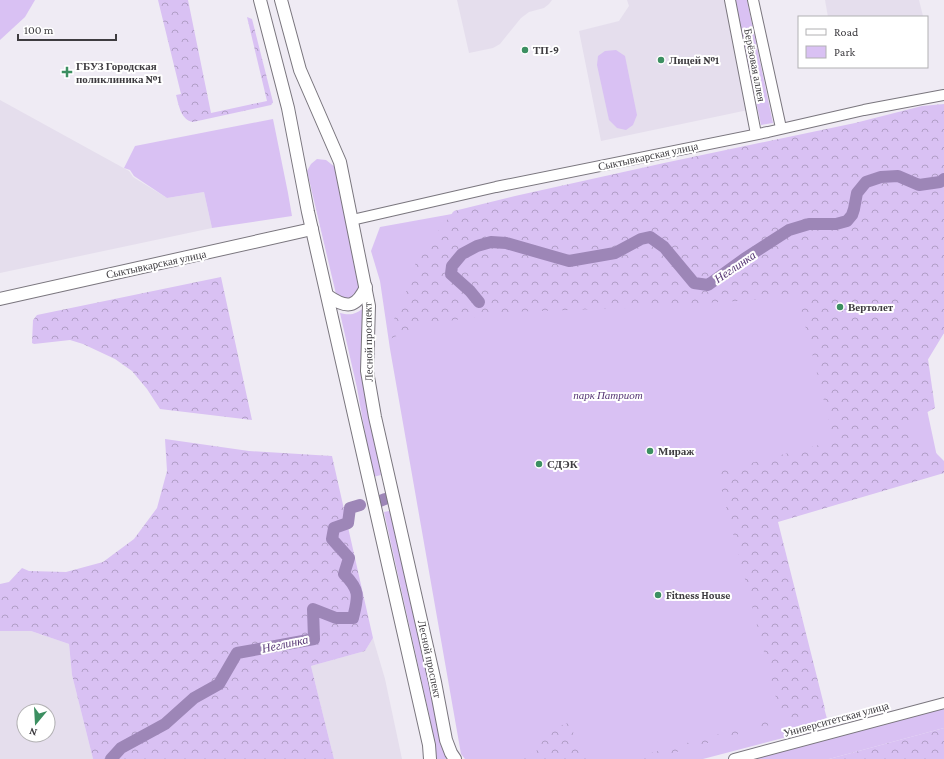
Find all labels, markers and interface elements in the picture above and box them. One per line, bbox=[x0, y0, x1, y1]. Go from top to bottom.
scale bar bbox=[18, 16, 116, 42]
legend bbox=[798, 16, 928, 68]
text: 100 m bbox=[24, 23, 54, 37]
text: Road bbox=[834, 25, 859, 39]
street label: Берёзовая аллея bbox=[742, 27, 768, 103]
place label: ТП-9 bbox=[533, 44, 559, 56]
marker: ТП-9 bbox=[520, 45, 530, 55]
text: Park bbox=[834, 45, 856, 59]
place label: Лицей №1 bbox=[669, 54, 719, 66]
marker: Лицей №1 bbox=[656, 55, 666, 65]
place label: ГБУЗ Городская поликлиника №1 bbox=[76, 60, 162, 85]
marker: ГБУЗ Городская поликлиника №1 bbox=[61, 66, 73, 78]
street label: Сыктывкарская улица bbox=[597, 139, 699, 172]
street label: Сыктывкарская улица bbox=[105, 247, 207, 280]
water label: Неглинка bbox=[711, 248, 758, 287]
place label: Вертолет bbox=[848, 301, 894, 313]
street label: Лесной проспект bbox=[361, 302, 375, 382]
marker: Вертолет bbox=[835, 302, 845, 312]
park label: парк Патриот bbox=[573, 389, 643, 401]
place label: Мираж bbox=[658, 445, 694, 457]
marker: Мираж bbox=[645, 446, 655, 456]
place label: СДЭК bbox=[547, 458, 578, 470]
marker: СДЭК bbox=[534, 459, 544, 469]
place label: Fitness House bbox=[666, 589, 730, 601]
marker: Fitness House bbox=[653, 590, 663, 600]
street label: Лесной проспект bbox=[416, 619, 444, 699]
water label: Неглинка bbox=[260, 632, 309, 656]
street label: Университетская улица bbox=[782, 699, 890, 739]
north arrow bbox=[16, 703, 56, 743]
text: N bbox=[27, 725, 38, 739]

